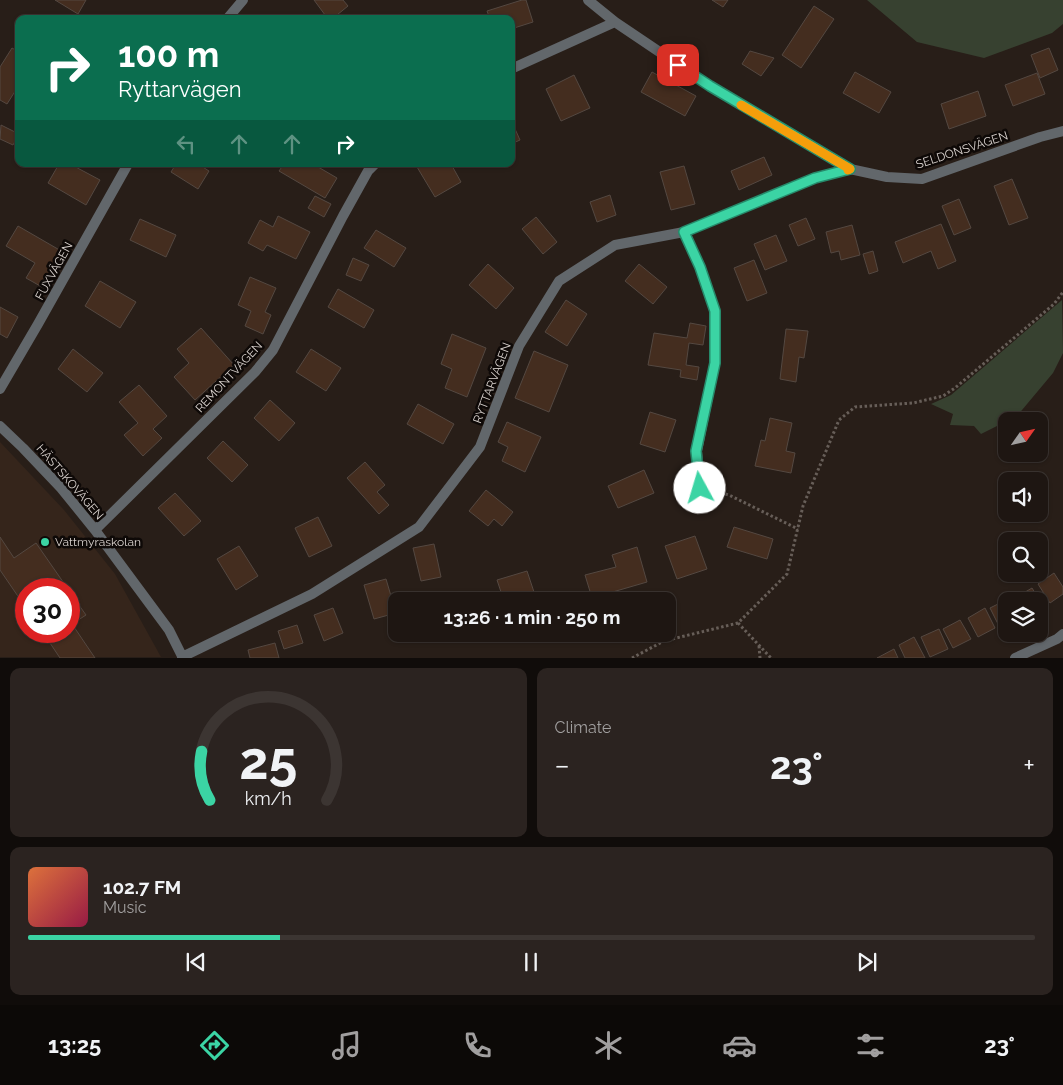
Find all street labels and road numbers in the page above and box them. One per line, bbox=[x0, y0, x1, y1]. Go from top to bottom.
street label: SELDONSVÄGEN bbox=[914, 129, 1010, 171]
street label: FUXVÄGEN bbox=[32, 240, 76, 302]
street label: REMONTVÄGEN bbox=[193, 339, 265, 415]
street label: RYTTARVÄGEN bbox=[470, 341, 514, 425]
street label: HÄSTSKOVÄGEN bbox=[34, 442, 106, 522]

